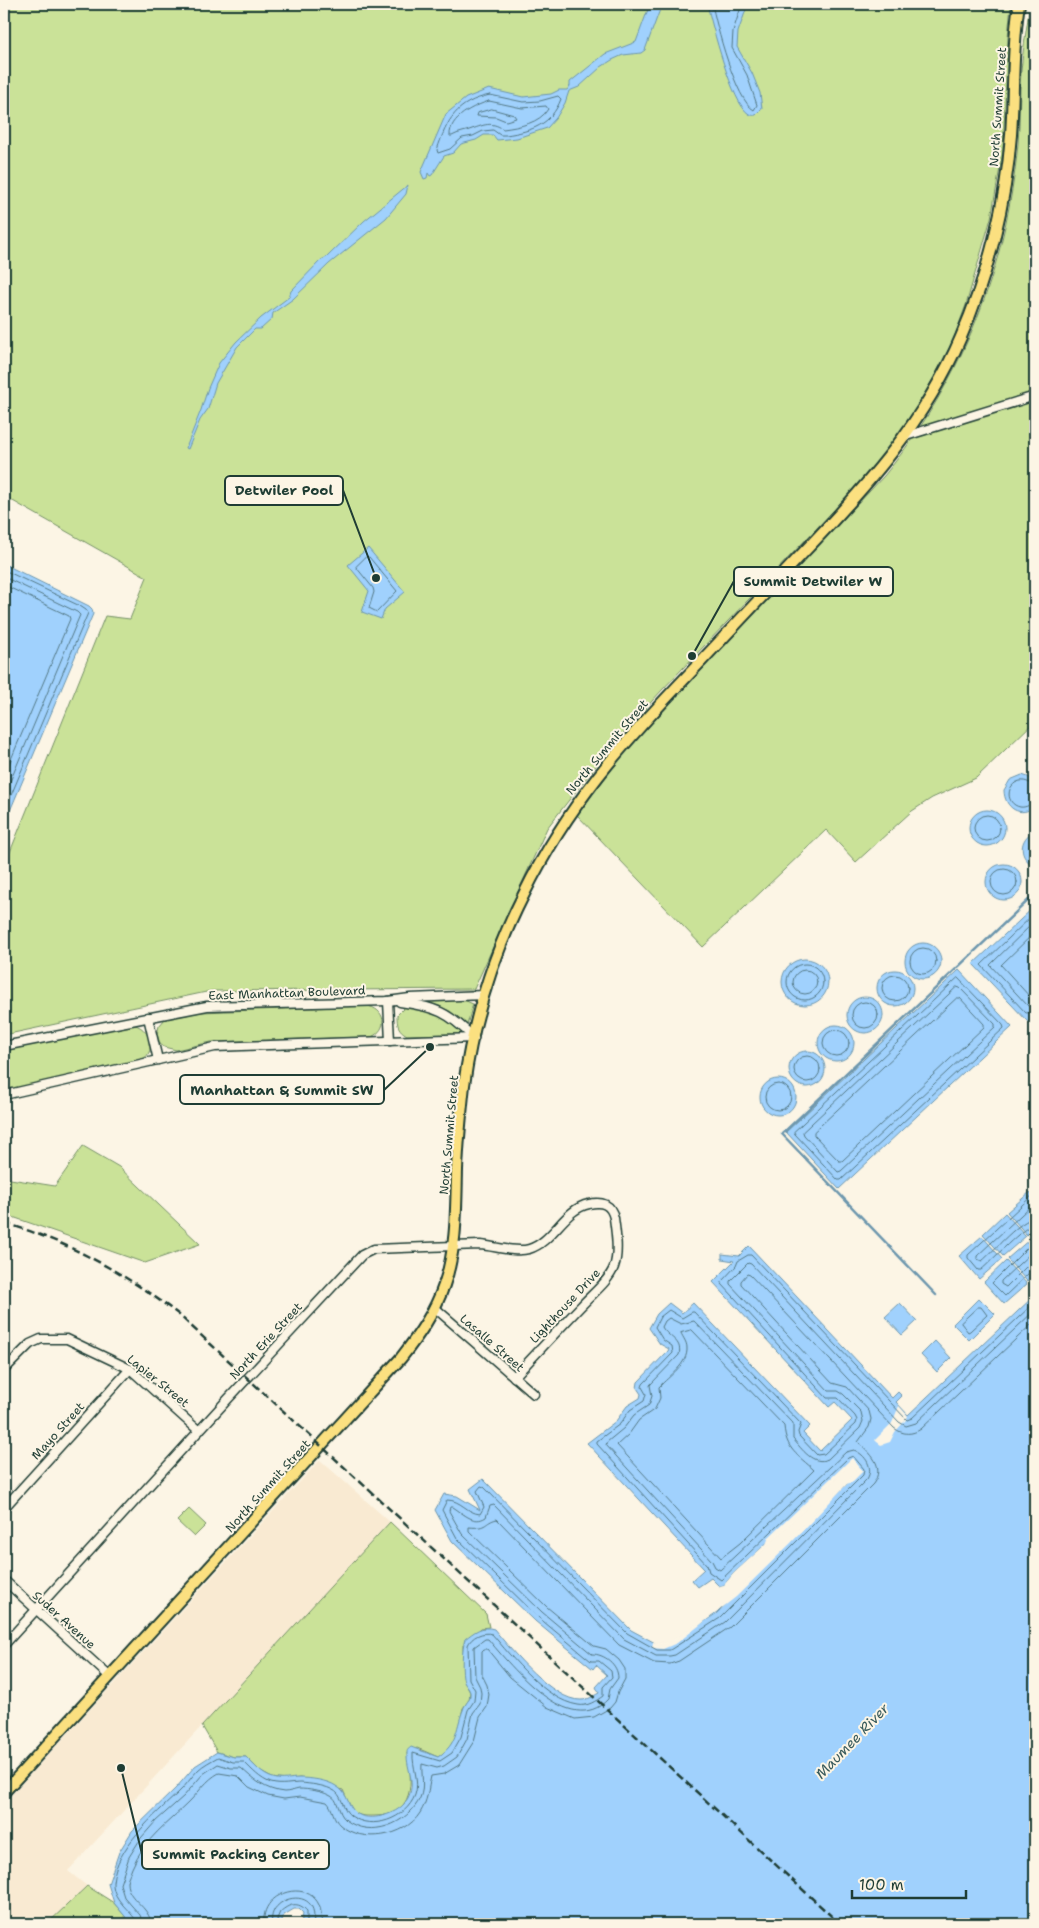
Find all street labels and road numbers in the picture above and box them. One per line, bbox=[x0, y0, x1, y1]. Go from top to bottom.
street label: North Summit Street bbox=[986, 47, 1010, 167]
street label: North Summit Street bbox=[562, 696, 652, 798]
street label: East Manhattan Boulevard bbox=[208, 982, 366, 1004]
street label: North Summit Street bbox=[436, 1075, 462, 1195]
street label: Lighthouse Drive bbox=[526, 1265, 604, 1347]
street label: North Erie Street bbox=[226, 1299, 306, 1383]
street label: Lasalle Street bbox=[456, 1311, 528, 1375]
street label: Lapier Street bbox=[124, 1351, 192, 1411]
street label: Mayo Street bbox=[28, 1399, 88, 1463]
street label: North Summit Street bbox=[222, 1436, 314, 1536]
street label: Suder Avenue bbox=[29, 1587, 99, 1653]

